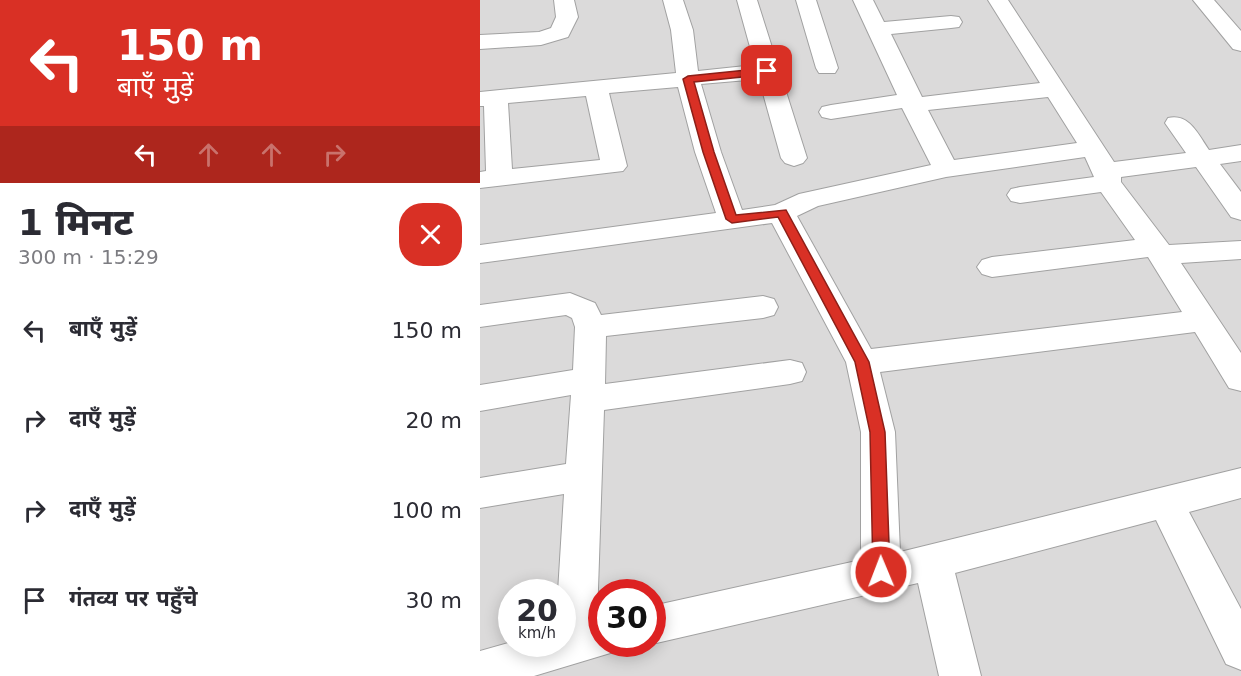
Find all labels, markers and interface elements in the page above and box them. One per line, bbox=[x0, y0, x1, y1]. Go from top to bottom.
text: 150 m bbox=[117, 21, 263, 70]
icon: left bbox=[18, 24, 96, 102]
pin bbox=[741, 45, 792, 96]
icon: arrive bbox=[750, 54, 783, 87]
text: बाएँ मुड़ें bbox=[117, 71, 194, 102]
icon: left bbox=[129, 138, 162, 171]
icon: ahead bbox=[192, 138, 225, 171]
icon: ahead bbox=[255, 138, 288, 171]
icon: right bbox=[318, 138, 351, 171]
text: 1 मिनट bbox=[18, 202, 133, 243]
button: close bbox=[399, 203, 462, 266]
text: 300 m · 15:29 bbox=[18, 245, 159, 269]
icon: left bbox=[18, 314, 51, 347]
text: बाएँ मुड़ें bbox=[69, 316, 137, 341]
text: 150 m bbox=[392, 318, 462, 343]
icon: right bbox=[18, 404, 51, 437]
text: दाएँ मुड़ें bbox=[69, 406, 136, 431]
text: 20 m bbox=[406, 408, 462, 433]
icon: right bbox=[18, 494, 51, 527]
text: दाएँ मुड़ें bbox=[69, 496, 136, 521]
text: 100 m bbox=[392, 498, 462, 523]
position arrow bbox=[849, 540, 913, 604]
speed limit sign: 30 bbox=[588, 579, 666, 657]
icon: arrive bbox=[18, 584, 51, 617]
text: गंतव्य पर पहुँचे bbox=[69, 586, 197, 611]
text: 30 m bbox=[406, 588, 462, 613]
text: 20 bbox=[516, 593, 558, 628]
text: km/h bbox=[518, 624, 556, 642]

